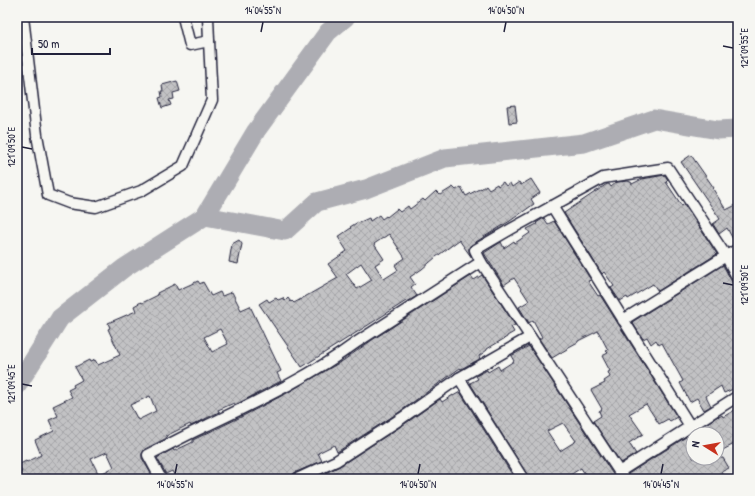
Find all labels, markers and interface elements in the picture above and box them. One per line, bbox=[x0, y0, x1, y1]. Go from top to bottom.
text: 14°04'55"N bbox=[245, 4, 281, 17]
text: 14°04'50"N bbox=[488, 4, 524, 17]
text: 121°09'55"E bbox=[738, 27, 751, 68]
scale bar bbox=[32, 30, 110, 56]
text: 50 m bbox=[38, 35, 59, 52]
text: 121°09'50"E bbox=[5, 126, 18, 167]
text: 121°09'50"E bbox=[738, 264, 751, 305]
text: 121°09'45"E bbox=[5, 364, 18, 404]
north arrow bbox=[685, 426, 725, 466]
text: N bbox=[688, 440, 703, 448]
text: 14°04'55"N bbox=[157, 478, 193, 491]
text: 14°04'50"N bbox=[400, 478, 436, 491]
text: 14°04'45"N bbox=[643, 478, 679, 491]

